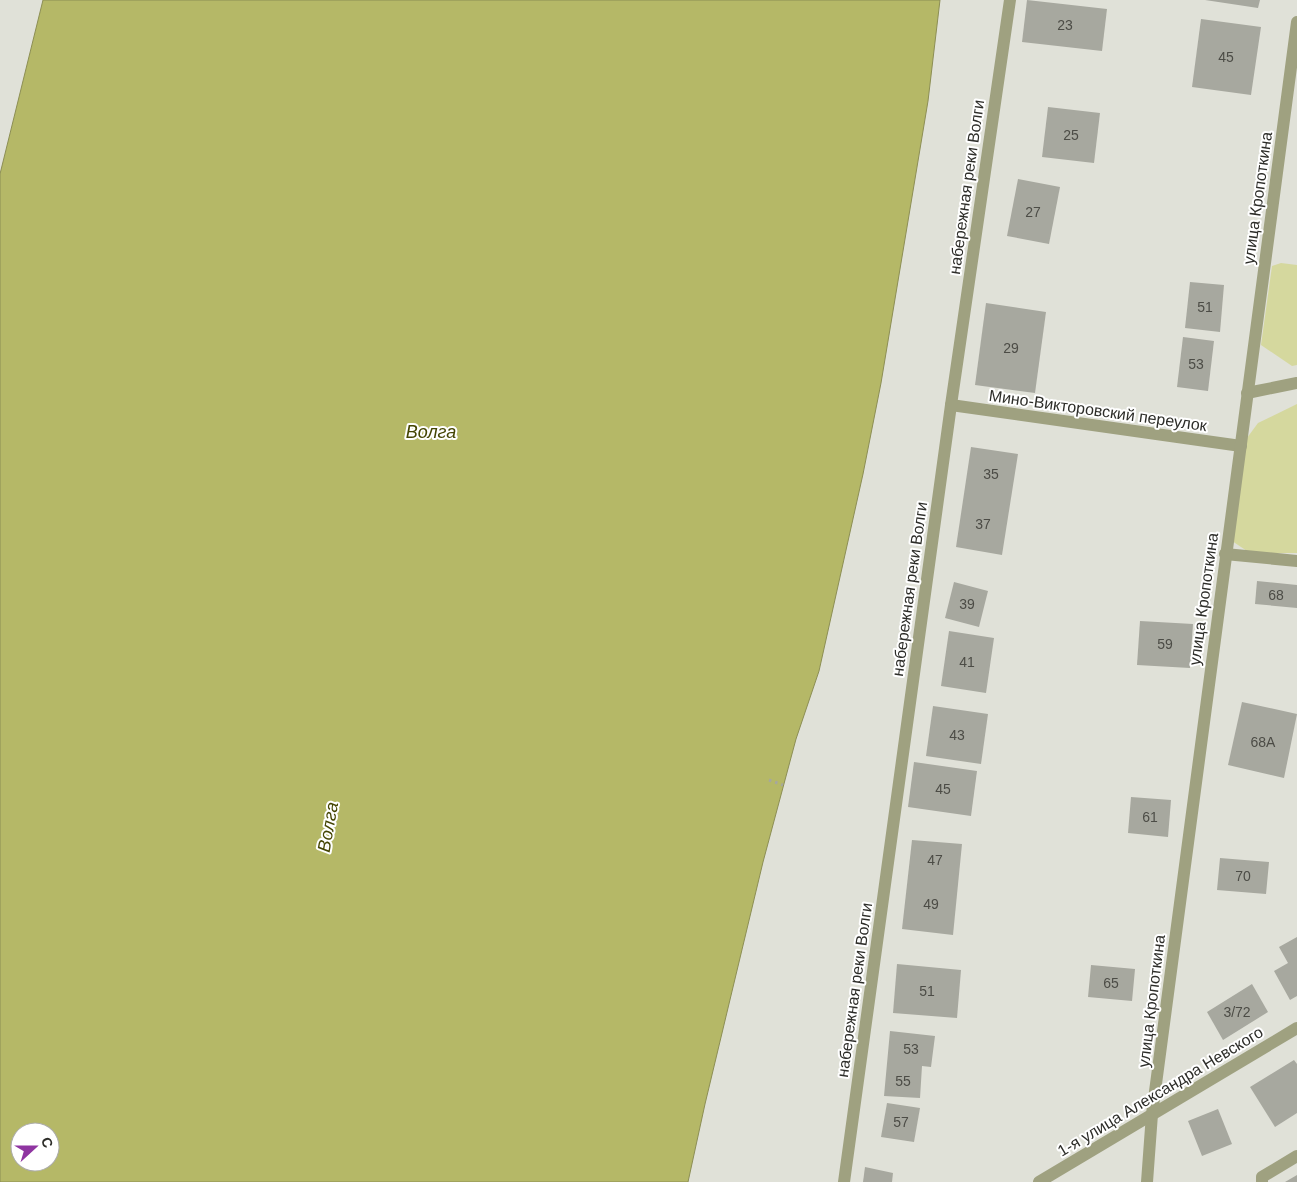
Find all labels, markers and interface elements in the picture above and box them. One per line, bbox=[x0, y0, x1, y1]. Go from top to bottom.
house number: 23 bbox=[1057, 17, 1073, 33]
house number: 45 bbox=[1218, 49, 1234, 65]
street label: набережная реки Волги bbox=[946, 99, 987, 276]
house number: 25 bbox=[1063, 127, 1079, 143]
street label: улица Кропоткина bbox=[1240, 131, 1275, 265]
house number: 27 bbox=[1025, 204, 1041, 220]
house number: 51 bbox=[1197, 299, 1213, 315]
house number: 29 bbox=[1003, 340, 1019, 356]
house number: 53 bbox=[1188, 356, 1204, 372]
street label: Мино-Викторовский переулок bbox=[988, 387, 1209, 434]
water label: Волга bbox=[406, 422, 456, 442]
house number: 35 bbox=[983, 466, 999, 482]
street label: набережная реки Волги bbox=[889, 501, 930, 678]
house number: 37 bbox=[975, 516, 991, 532]
street label: улица Кропоткина bbox=[1186, 532, 1221, 666]
house number: 68 bbox=[1268, 587, 1284, 603]
house number: 39 bbox=[959, 596, 975, 612]
house number: 59 bbox=[1157, 636, 1173, 652]
house number: 41 bbox=[959, 654, 975, 670]
house number: 43 bbox=[949, 727, 965, 743]
house number: 68А bbox=[1251, 734, 1276, 750]
house number: 45 bbox=[935, 781, 951, 797]
water label: Волга bbox=[314, 800, 342, 854]
house number: 61 bbox=[1142, 809, 1158, 825]
house number: 47 bbox=[927, 852, 943, 868]
house number: 70 bbox=[1235, 868, 1251, 884]
house number: 49 bbox=[923, 896, 939, 912]
street label: набережная реки Волги bbox=[834, 902, 875, 1079]
street label: улица Кропоткина bbox=[1135, 934, 1168, 1068]
house number: 65 bbox=[1103, 975, 1119, 991]
house number: 51 bbox=[919, 983, 935, 999]
house number: 3/72 bbox=[1223, 1004, 1251, 1020]
street label: 1-я улица Александра Невского bbox=[1055, 1023, 1266, 1160]
house number: 53 bbox=[903, 1041, 919, 1057]
house number: 55 bbox=[895, 1073, 911, 1089]
house number: 57 bbox=[893, 1114, 909, 1130]
north arrow bbox=[10, 1122, 60, 1172]
text: С bbox=[38, 1135, 56, 1150]

